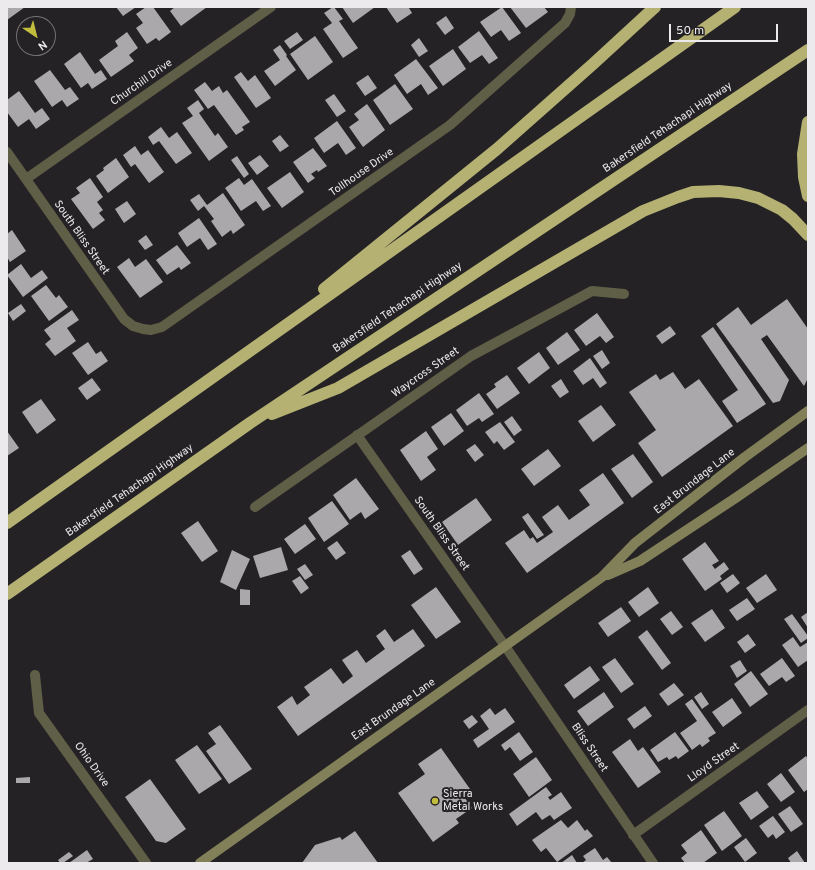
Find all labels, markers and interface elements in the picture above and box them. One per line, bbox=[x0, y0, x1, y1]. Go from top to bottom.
north arrow bbox=[16, 16, 56, 56]
scale bar bbox=[671, 16, 780, 42]
text: 50 m bbox=[676, 23, 704, 39]
text: N bbox=[35, 37, 50, 53]
street label: Churchill Drive bbox=[109, 57, 175, 109]
street label: Bakersfield Tehachapi Highway bbox=[601, 80, 735, 176]
street label: Tollhouse Drive bbox=[327, 146, 397, 200]
street label: South Bliss Street bbox=[50, 198, 112, 278]
street label: Bakersfield Tehachapi Highway bbox=[331, 260, 465, 356]
street label: Waycross Street bbox=[390, 345, 462, 401]
street label: Bakersfield Tehachapi Highway bbox=[64, 442, 196, 540]
street label: East Brundage Lane bbox=[652, 446, 738, 518]
street label: South Bliss Street bbox=[410, 494, 472, 574]
street label: East Brundage Lane bbox=[350, 676, 438, 744]
street label: Bliss Street bbox=[568, 721, 610, 775]
street label: Ohio Drive bbox=[71, 740, 111, 790]
street label: Lloyd Street bbox=[686, 740, 742, 786]
place label: Sierra Metal Works bbox=[443, 788, 503, 814]
marker: Sierra Metal Works bbox=[430, 796, 440, 806]

